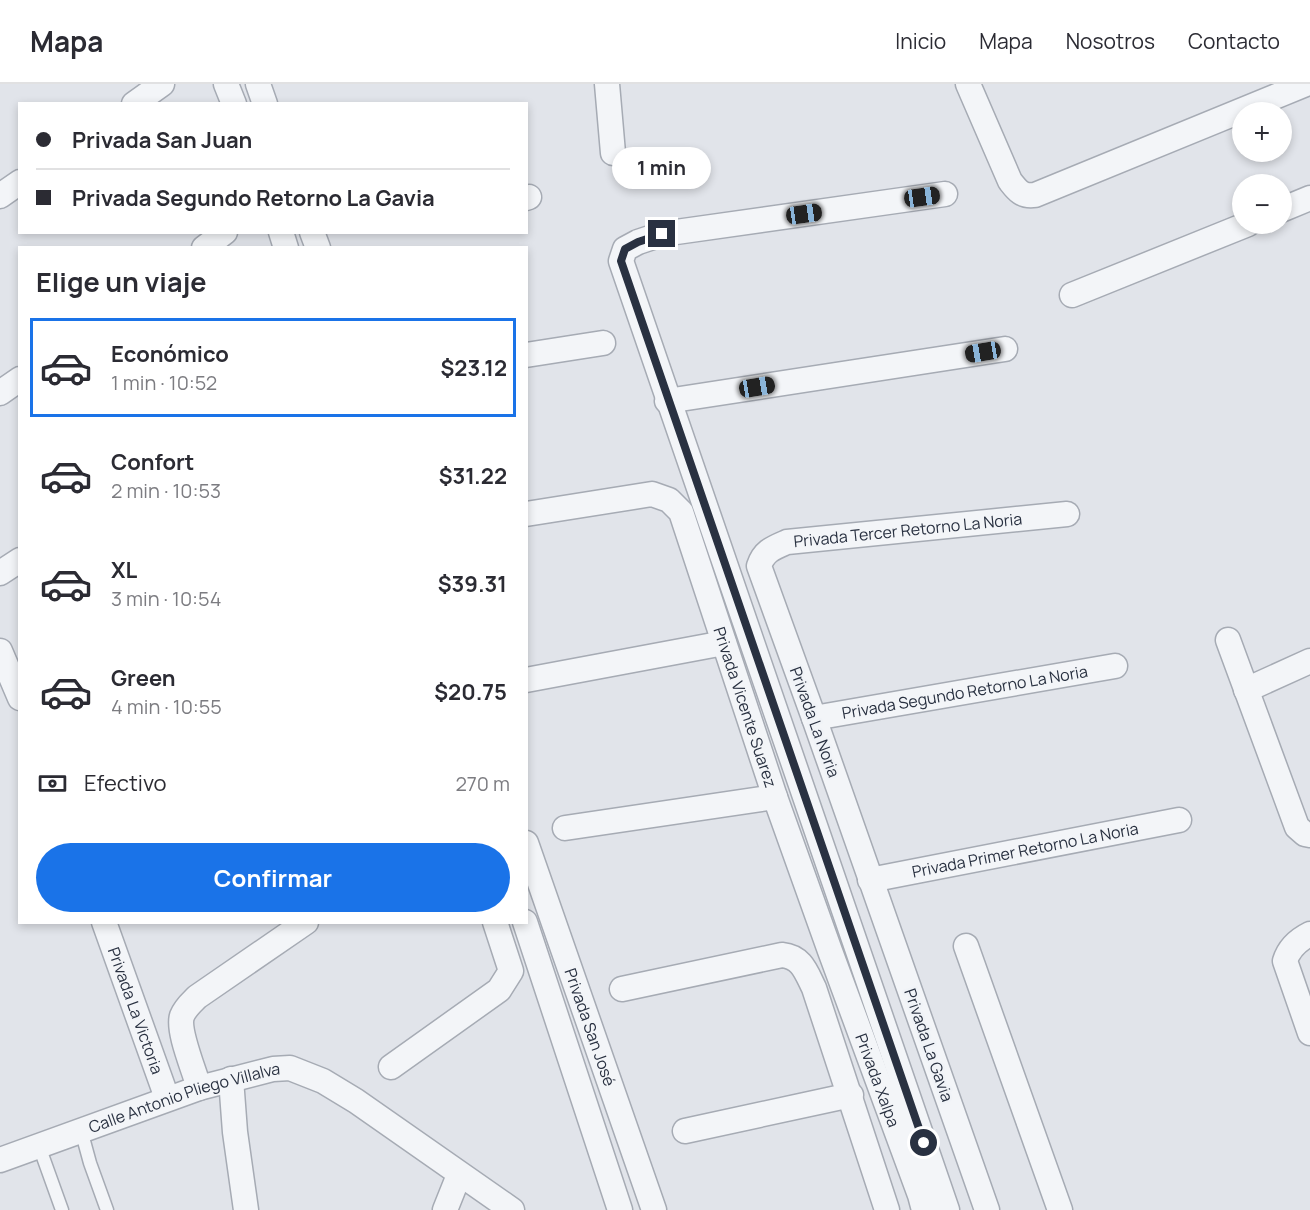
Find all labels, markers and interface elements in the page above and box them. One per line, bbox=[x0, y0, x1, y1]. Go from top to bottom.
text: Mapa bbox=[30, 22, 103, 60]
text: Inicio bbox=[895, 27, 946, 55]
text: Mapa bbox=[979, 27, 1033, 55]
text: Nosotros bbox=[1066, 27, 1155, 55]
text: Contacto bbox=[1188, 27, 1280, 55]
map controls bbox=[1232, 102, 1292, 234]
button: + bbox=[1232, 102, 1292, 162]
text: Privada San Juan bbox=[72, 125, 252, 155]
callout: 1 min bbox=[612, 147, 712, 189]
text: 1 min bbox=[637, 154, 686, 181]
button: − bbox=[1232, 174, 1292, 234]
text: Privada Segundo Retorno La Gavia bbox=[72, 183, 435, 213]
car bbox=[903, 186, 941, 208]
car bbox=[785, 203, 823, 225]
route end bbox=[648, 220, 675, 247]
text: Elige un viaje bbox=[36, 263, 207, 300]
text: Económico bbox=[111, 339, 229, 369]
car bbox=[964, 340, 1002, 364]
icon: car bbox=[39, 341, 93, 395]
text: $23.12 bbox=[441, 353, 507, 383]
text: 1 min · 10:52 bbox=[111, 369, 217, 396]
car bbox=[738, 375, 776, 399]
text: Confort bbox=[111, 447, 194, 477]
icon: car bbox=[39, 449, 93, 503]
text: $31.22 bbox=[439, 461, 507, 491]
text: 2 min · 10:53 bbox=[111, 477, 221, 504]
street label: Privada Tercer Retorno La Noria bbox=[793, 508, 1023, 552]
text: XL bbox=[111, 555, 137, 585]
icon: car bbox=[39, 557, 93, 611]
text: $39.31 bbox=[438, 569, 507, 599]
text: 3 min · 10:54 bbox=[111, 585, 221, 612]
street label: Privada Vicente Suarez bbox=[709, 624, 782, 790]
street label: Privada Segundo Retorno La Noria bbox=[840, 660, 1089, 724]
text: Green bbox=[111, 663, 176, 693]
street label: Privada La Noria bbox=[785, 664, 845, 780]
icon: car bbox=[39, 665, 93, 719]
text: $20.75 bbox=[434, 677, 507, 707]
text: 4 min · 10:55 bbox=[111, 693, 222, 720]
icon: cash bbox=[36, 767, 69, 800]
text: Efectivo bbox=[84, 768, 167, 798]
text: 270 m bbox=[455, 770, 510, 797]
street label: Privada Primer Retorno La Noria bbox=[910, 817, 1140, 883]
button: Confirmar bbox=[36, 843, 510, 912]
street label: Privada La Victoria bbox=[103, 944, 169, 1077]
street label: Privada San José bbox=[560, 965, 621, 1089]
street label: Privada La Gavia bbox=[899, 986, 959, 1104]
street label: Privada Xalpa bbox=[850, 1030, 905, 1130]
street label: Calle Antonio Pliego Villalva bbox=[86, 1058, 281, 1138]
route start bbox=[910, 1129, 937, 1156]

